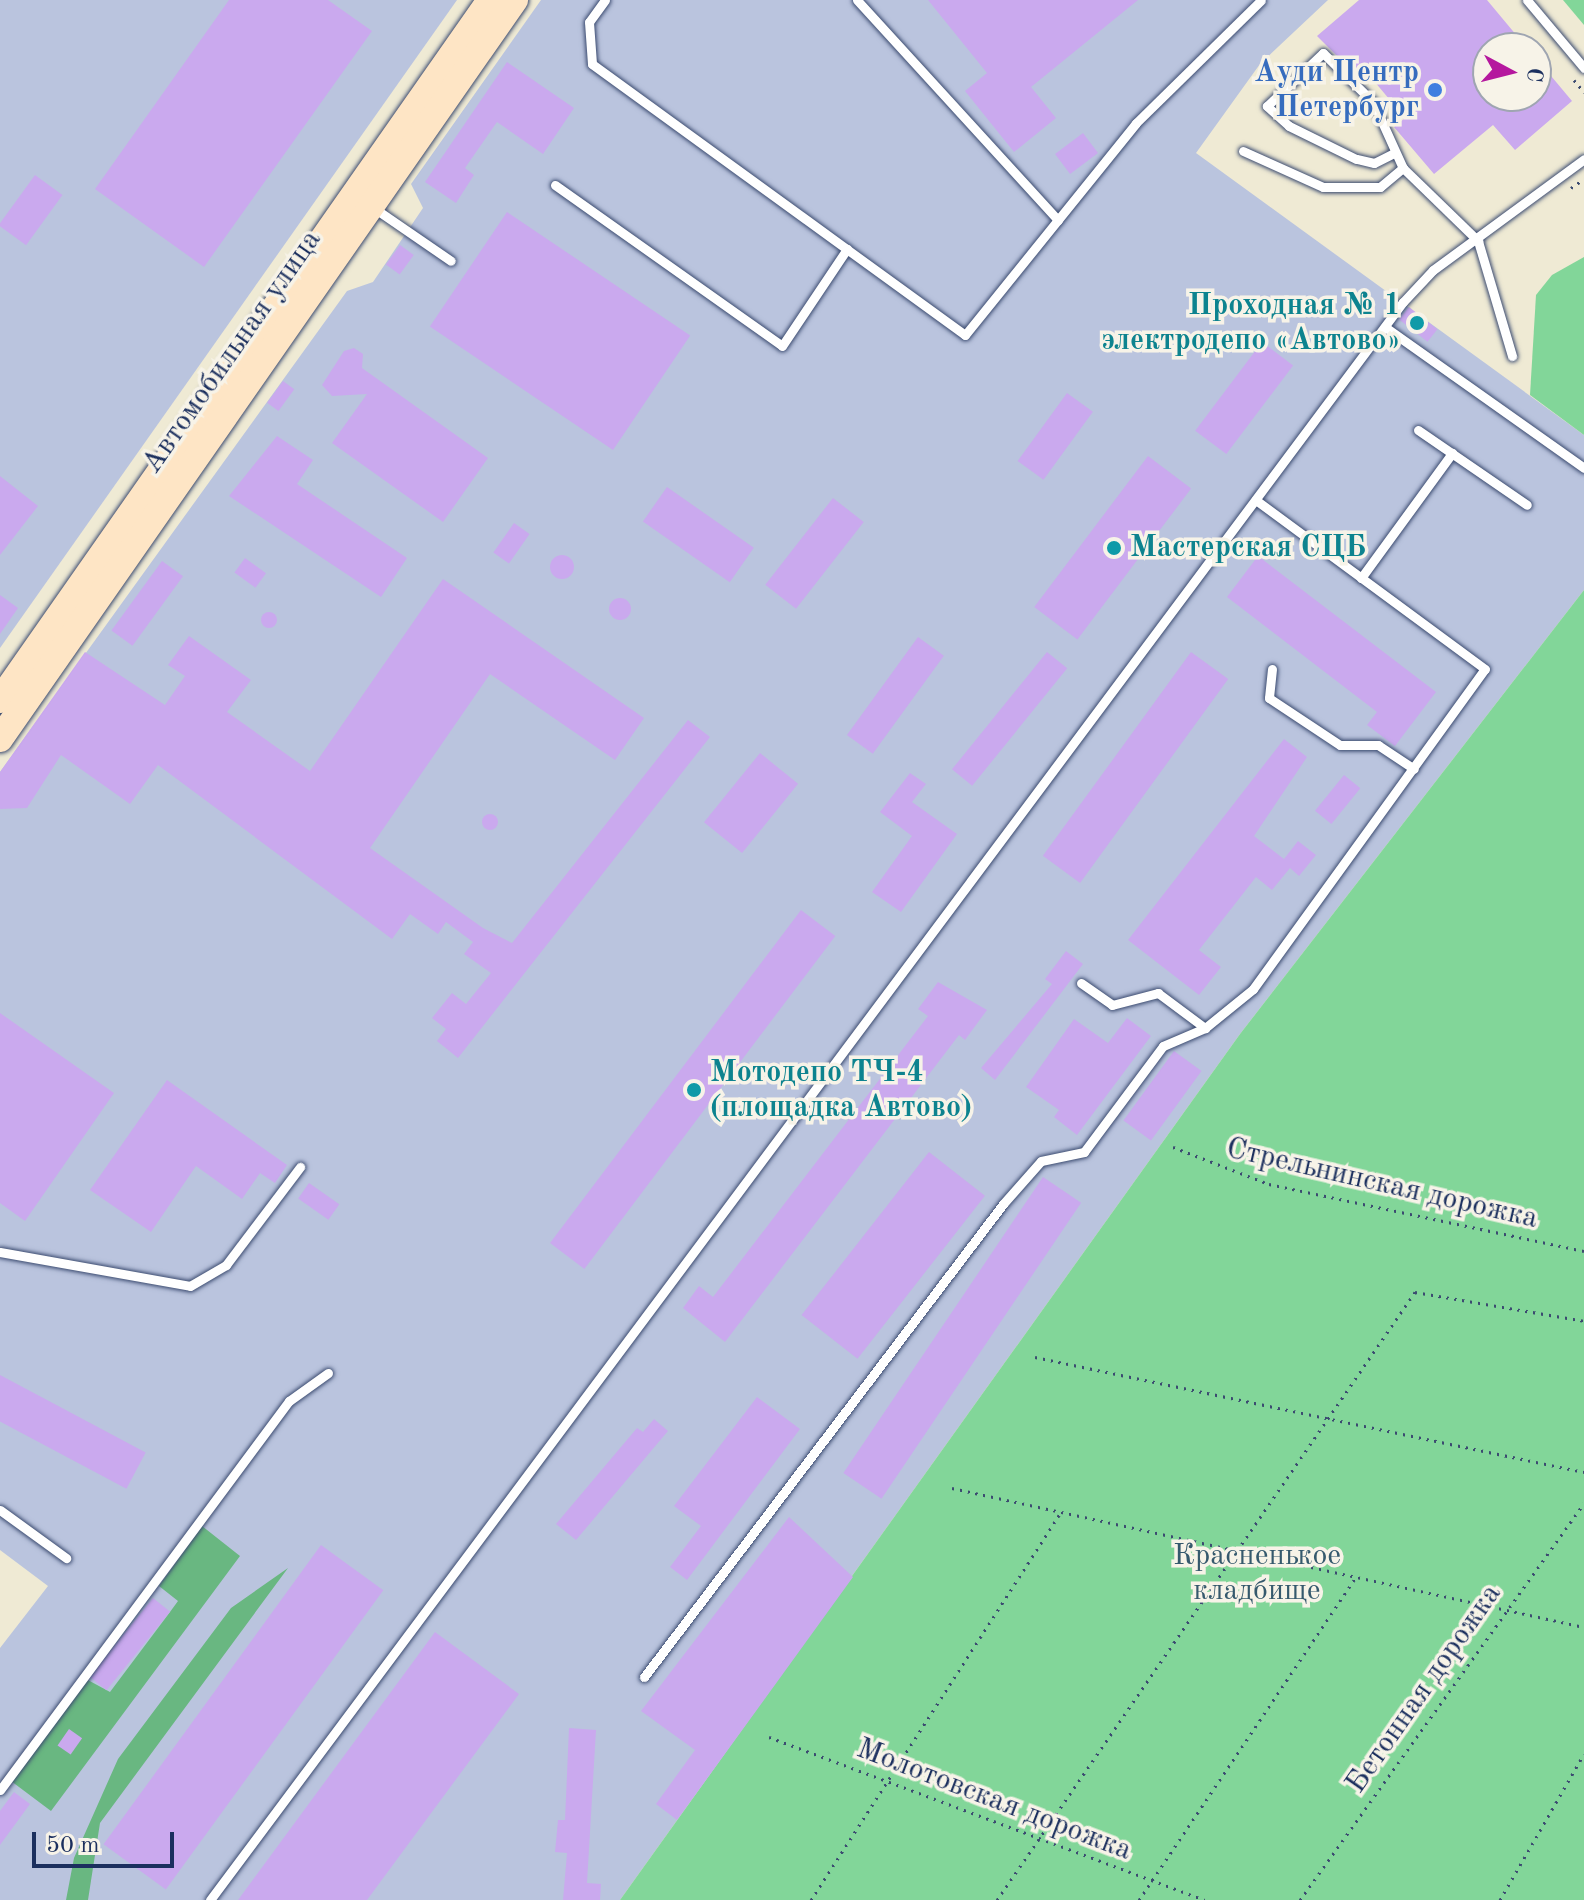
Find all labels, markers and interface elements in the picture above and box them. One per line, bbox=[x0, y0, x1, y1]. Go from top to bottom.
north arrow bbox=[1472, 32, 1552, 112]
place label: Ауди Центр Петербург bbox=[1254, 55, 1419, 126]
text: С bbox=[1522, 66, 1546, 83]
marker: Ауди Центр Петербург bbox=[1426, 81, 1444, 99]
street label: Автомобильная улица bbox=[134, 223, 330, 481]
place label: Проходная № 1 электродепо «Автово» bbox=[1102, 288, 1401, 358]
marker: Проходная № 1 электродепо «Автово» bbox=[1408, 314, 1426, 332]
place label: Мастерская СЦБ bbox=[1130, 530, 1366, 566]
marker: Мастерская СЦБ bbox=[1105, 539, 1123, 557]
place label: Мотодепо ТЧ-4 (площадка Автово) bbox=[710, 1055, 972, 1126]
marker: Мотодепо ТЧ-4 (площадка Автово) bbox=[685, 1081, 703, 1099]
street label: Стрельнинская дорожка bbox=[1223, 1131, 1541, 1237]
park label: Красненькое кладбище bbox=[1173, 1538, 1341, 1608]
street label: Бетонная дорожка bbox=[1338, 1577, 1510, 1801]
street label: Молотовская дорожка bbox=[851, 1731, 1137, 1869]
scale bar bbox=[36, 1816, 178, 1866]
text: 50 m bbox=[46, 1834, 100, 1858]

